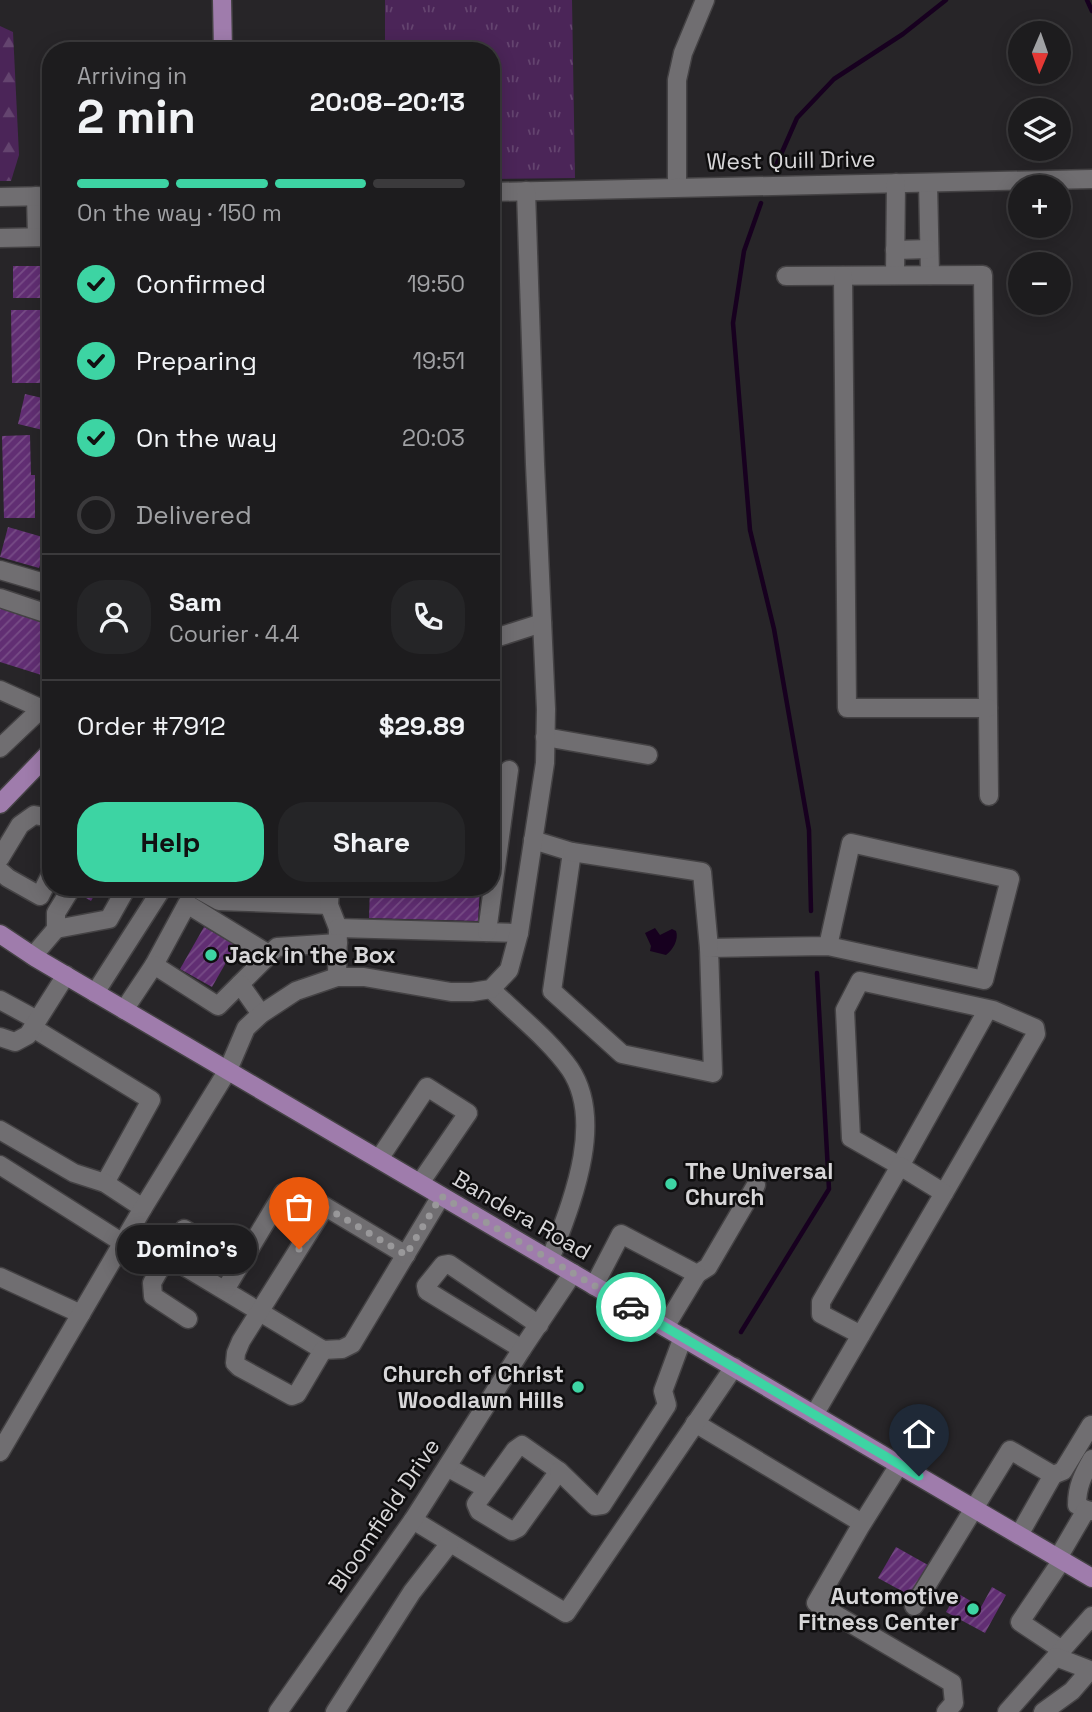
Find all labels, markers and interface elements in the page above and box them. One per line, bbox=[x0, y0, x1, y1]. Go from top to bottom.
north arrow bbox=[1008, 21, 1071, 84]
map controls bbox=[1008, 21, 1071, 315]
text: Arriving in bbox=[77, 61, 187, 91]
text: 20:08–20:13 bbox=[310, 85, 465, 119]
text: 2 min bbox=[77, 88, 196, 146]
button: layers bbox=[1008, 98, 1071, 161]
street label: West Quill Drive bbox=[706, 144, 876, 176]
button: + bbox=[1008, 175, 1071, 238]
text: On the way · 150 m bbox=[77, 198, 282, 228]
button: − bbox=[1008, 252, 1071, 315]
icon: check bbox=[77, 265, 115, 303]
text: Confirmed bbox=[136, 267, 266, 301]
text: 19:50 bbox=[407, 269, 465, 299]
icon: check bbox=[77, 342, 115, 380]
text: Preparing bbox=[136, 344, 257, 378]
text: 19:51 bbox=[412, 346, 465, 376]
icon: check bbox=[77, 419, 115, 457]
text: On the way bbox=[136, 421, 277, 455]
text: 20:03 bbox=[402, 423, 465, 453]
text: Delivered bbox=[136, 498, 252, 532]
button: person bbox=[77, 580, 151, 654]
button: phone bbox=[391, 580, 465, 654]
text: Sam bbox=[169, 585, 222, 619]
text: Courier · 4.4 bbox=[169, 619, 299, 649]
text: Order #7912 bbox=[77, 709, 226, 743]
text: $29.89 bbox=[379, 709, 465, 743]
button: Help bbox=[77, 802, 264, 882]
button: Share bbox=[278, 802, 465, 882]
place label: Jack in the Box bbox=[225, 940, 396, 970]
marker: Jack in the Box bbox=[203, 947, 219, 963]
place label: The Universal Church bbox=[685, 1156, 833, 1212]
street label: Bandera Road bbox=[447, 1163, 597, 1267]
marker: The Universal Church bbox=[663, 1176, 679, 1192]
pin bbox=[269, 1177, 329, 1249]
icon: bag bbox=[280, 1188, 318, 1226]
callout: Domino's bbox=[117, 1224, 257, 1274]
text: Domino's bbox=[136, 1234, 238, 1264]
courier bbox=[596, 1272, 666, 1342]
icon: car bbox=[612, 1288, 650, 1326]
place label: Church of Christ Woodlawn Hills bbox=[383, 1359, 564, 1415]
marker: Church of Christ Woodlawn Hills bbox=[570, 1379, 586, 1395]
pin bbox=[889, 1404, 949, 1476]
icon: home bbox=[900, 1415, 938, 1453]
street label: Bloomfield Drive bbox=[322, 1432, 446, 1598]
place label: Automotive Fitness Center bbox=[798, 1581, 959, 1637]
marker: Automotive Fitness Center bbox=[965, 1601, 981, 1617]

